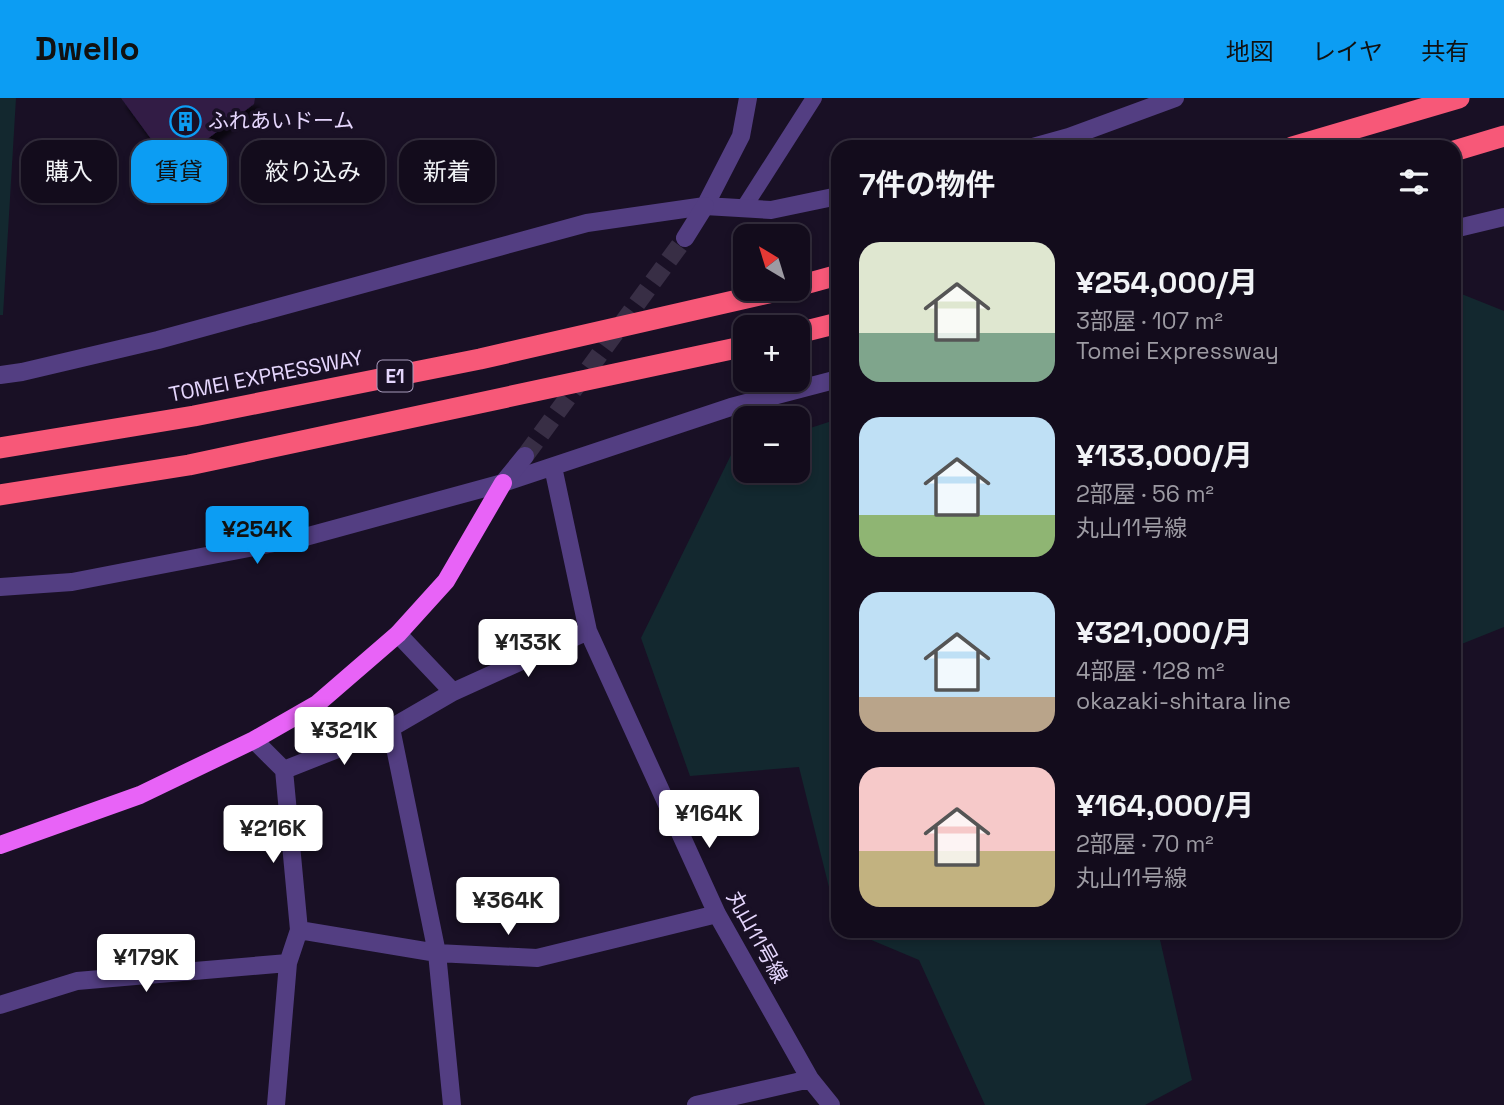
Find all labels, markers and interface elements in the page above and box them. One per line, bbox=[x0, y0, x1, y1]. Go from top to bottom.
text: Dwello bbox=[35, 28, 140, 70]
text: 地図 bbox=[1226, 36, 1274, 67]
text: レイヤ bbox=[1312, 36, 1383, 67]
text: 共有 bbox=[1421, 36, 1469, 67]
building icon: ふれあいドーム bbox=[168, 104, 202, 138]
place label: ふれあいドーム bbox=[208, 107, 354, 134]
chip: 購入 bbox=[21, 140, 117, 203]
chip: 賃貸 bbox=[131, 140, 227, 203]
chip: 絞り込み bbox=[241, 140, 385, 203]
chip: 新着 bbox=[399, 140, 495, 203]
icon: filters bbox=[1395, 163, 1433, 201]
text: 7件の物件 bbox=[859, 165, 996, 204]
north arrow bbox=[733, 224, 810, 301]
map controls bbox=[733, 224, 810, 483]
text: ¥254,000/月 bbox=[1076, 263, 1258, 302]
icon: home bbox=[915, 270, 999, 354]
text: 3部屋 · 107 m² bbox=[1076, 306, 1223, 336]
button: + bbox=[733, 315, 810, 392]
text: Tomei Expressway bbox=[1076, 336, 1279, 366]
street label: TOMEI EXPRESSWAY bbox=[167, 343, 365, 408]
road number: E1 bbox=[378, 360, 412, 392]
button: − bbox=[733, 406, 810, 483]
text: ¥133,000/月 bbox=[1076, 436, 1253, 475]
icon: home bbox=[915, 445, 999, 529]
text: 2部屋 · 56 m² bbox=[1076, 479, 1214, 509]
pin: ¥254K bbox=[208, 506, 306, 566]
text: 丸山11号線 bbox=[1076, 513, 1187, 543]
text: ¥254K bbox=[222, 514, 292, 544]
text: ¥321,000/月 bbox=[1076, 613, 1253, 652]
pin: ¥133K bbox=[479, 620, 577, 679]
icon: home bbox=[915, 620, 999, 704]
text: ¥133K bbox=[494, 627, 562, 657]
text: 4部屋 · 128 m² bbox=[1076, 656, 1224, 686]
text: okazaki-shitara line bbox=[1076, 686, 1291, 716]
pin: ¥321K bbox=[295, 708, 393, 767]
text: ¥321K bbox=[311, 715, 377, 745]
text: ¥164,000/月 bbox=[1076, 786, 1254, 825]
pin: ¥164K bbox=[660, 790, 758, 850]
icon: home bbox=[915, 795, 999, 879]
text: ¥164K bbox=[675, 798, 743, 828]
pin: ¥216K bbox=[224, 806, 322, 865]
text: ¥216K bbox=[240, 813, 306, 843]
text: 2部屋 · 70 m² bbox=[1076, 829, 1214, 859]
text: 丸山11号線 bbox=[1076, 863, 1187, 893]
pin: ¥364K bbox=[459, 878, 557, 937]
text: ¥364K bbox=[472, 885, 544, 915]
street label: 丸山11号線 bbox=[721, 886, 794, 988]
pin: ¥179K bbox=[97, 934, 195, 994]
text: ¥179K bbox=[113, 942, 179, 972]

